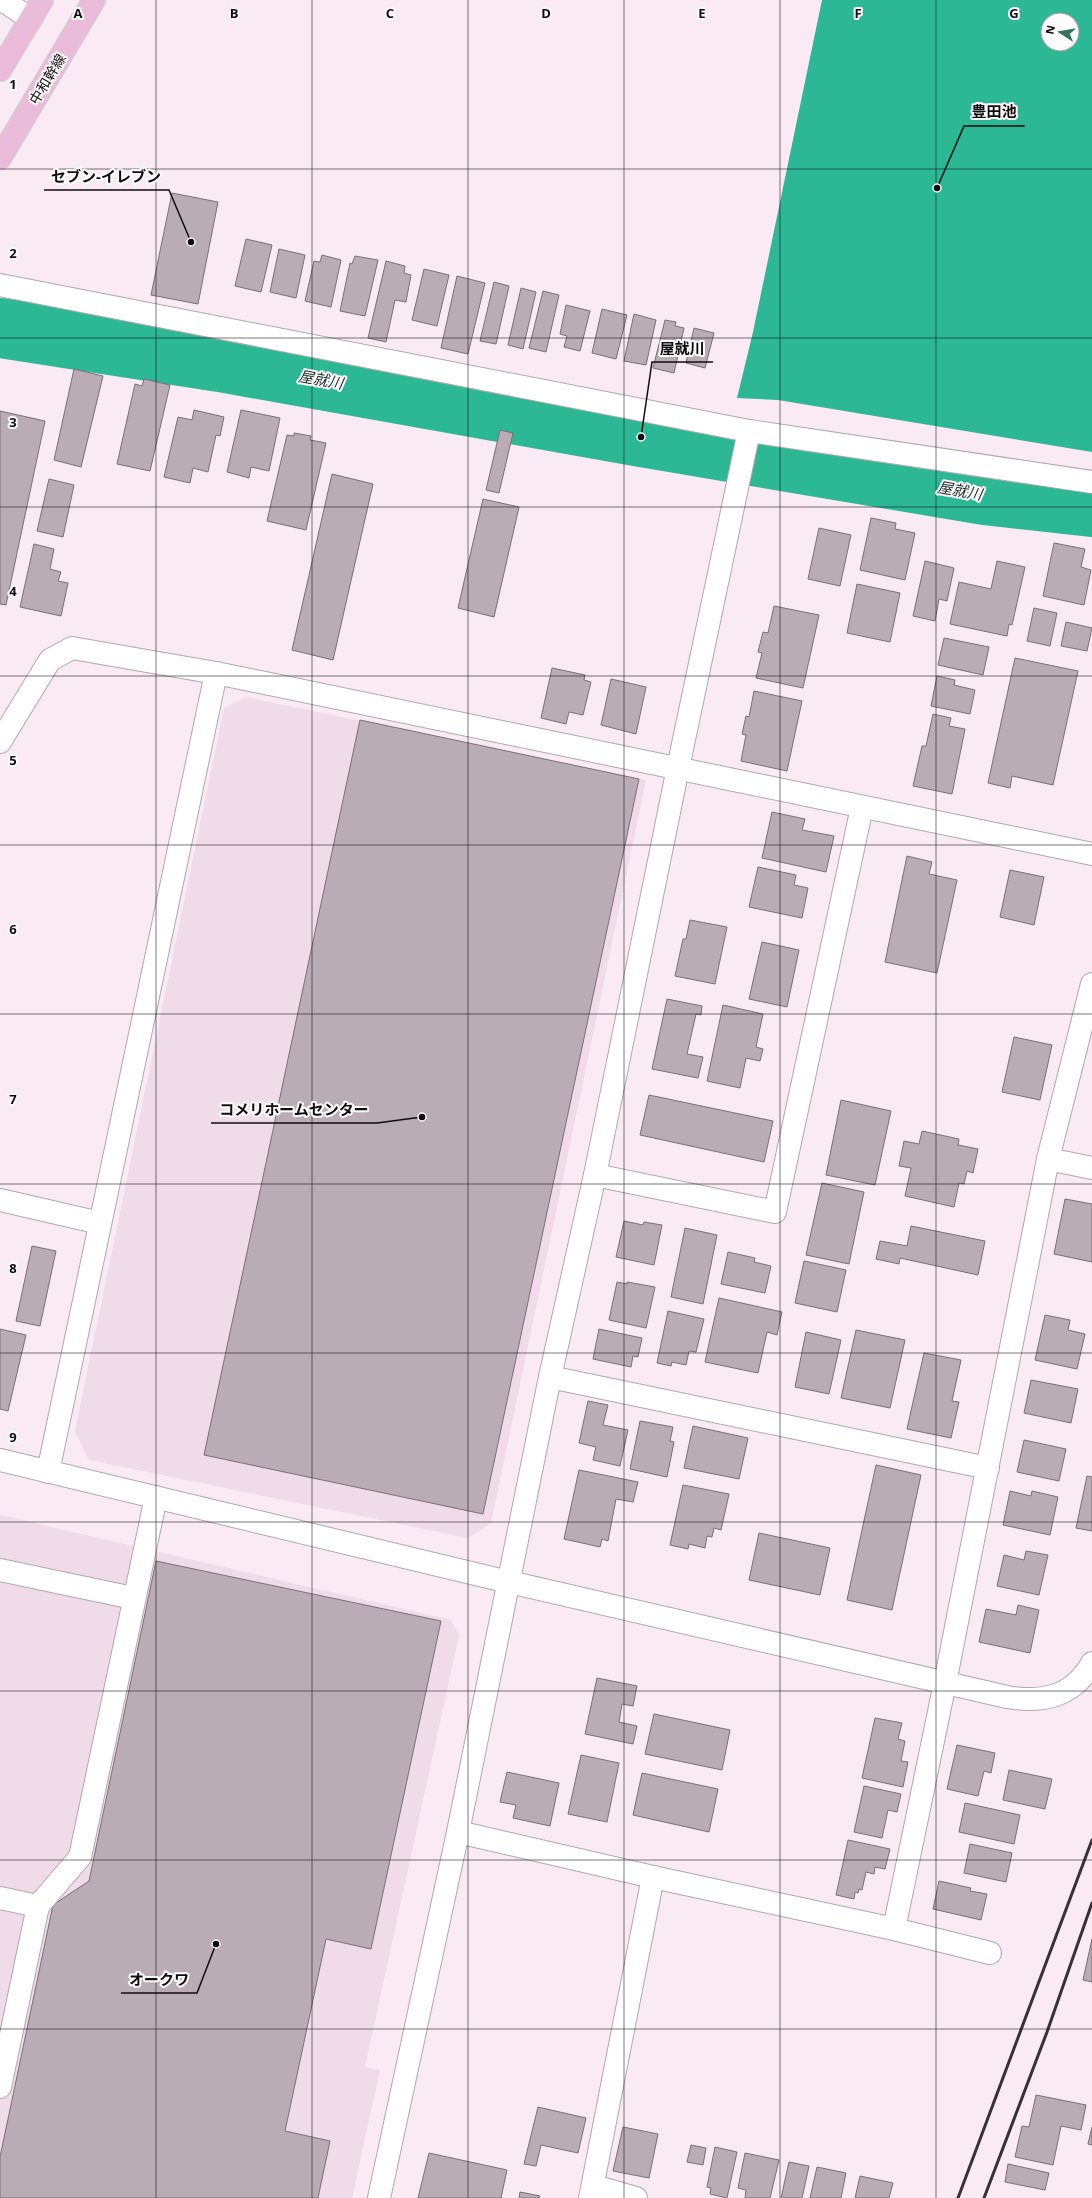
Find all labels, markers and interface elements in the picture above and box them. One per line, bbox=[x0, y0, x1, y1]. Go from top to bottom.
text: A bbox=[74, 4, 83, 22]
text: B bbox=[230, 4, 239, 22]
text: C bbox=[386, 4, 394, 22]
text: D bbox=[541, 4, 551, 22]
text: E bbox=[698, 4, 706, 22]
text: F bbox=[854, 4, 862, 22]
text: G bbox=[1009, 4, 1019, 22]
north arrow bbox=[1040, 12, 1080, 52]
text: N bbox=[1041, 24, 1058, 36]
street label: 中和幹線 bbox=[24, 50, 70, 108]
text: 1 bbox=[9, 75, 17, 93]
callout: 豊田池 bbox=[964, 99, 1025, 126]
text: 豊田池 bbox=[971, 101, 1017, 121]
callout: セブン-イレブン bbox=[44, 163, 169, 190]
text: セブン-イレブン bbox=[51, 166, 161, 186]
text: 2 bbox=[9, 244, 17, 262]
callout: 屋就川 bbox=[652, 335, 713, 362]
text: 屋就川 bbox=[659, 338, 705, 358]
water label: 屋就川 bbox=[297, 365, 347, 393]
text: 3 bbox=[9, 413, 17, 431]
water label: 屋就川 bbox=[936, 476, 986, 504]
text: 4 bbox=[9, 582, 17, 600]
text: 5 bbox=[9, 751, 17, 769]
text: 6 bbox=[9, 920, 17, 938]
text: 7 bbox=[9, 1090, 17, 1108]
callout: コメリホームセンター bbox=[211, 1096, 377, 1123]
text: コメリホームセンター bbox=[219, 1099, 369, 1119]
text: 8 bbox=[9, 1259, 17, 1277]
text: 9 bbox=[9, 1428, 17, 1446]
callout: オークワ bbox=[121, 1966, 197, 1993]
text: オークワ bbox=[129, 1969, 189, 1989]

